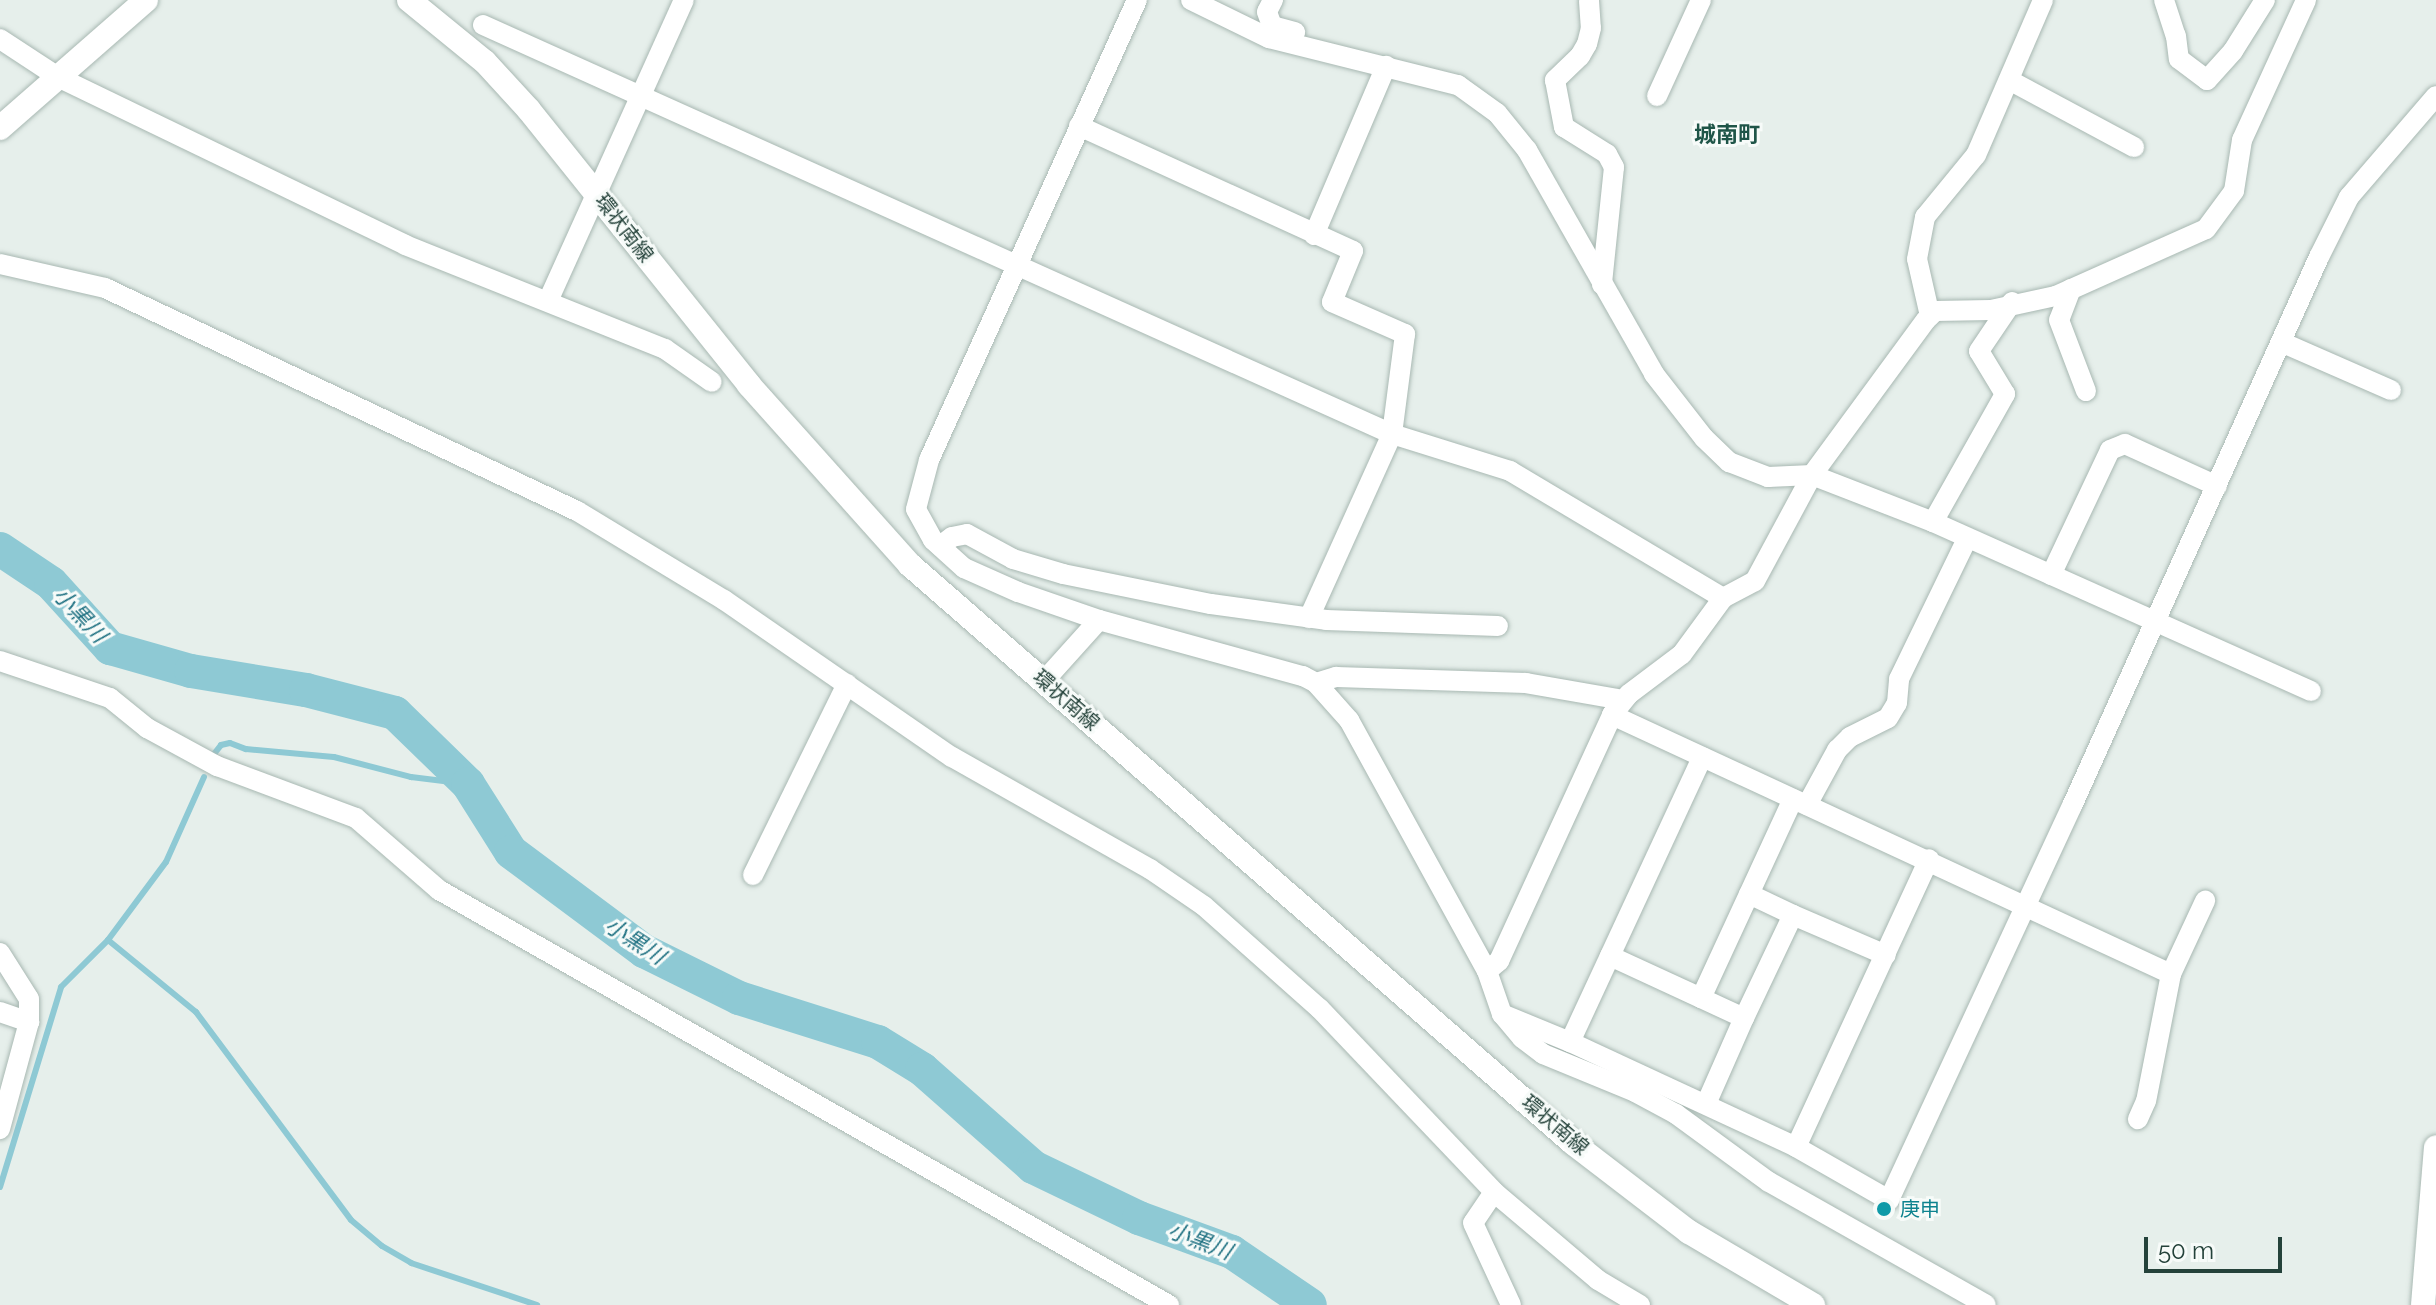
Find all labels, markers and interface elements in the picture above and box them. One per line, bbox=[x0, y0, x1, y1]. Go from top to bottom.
district label: 城南町 bbox=[1694, 122, 1760, 148]
street label: 環状南線 bbox=[590, 189, 658, 267]
water label: 小黒川 bbox=[48, 582, 112, 648]
street label: 環状南線 bbox=[1028, 665, 1104, 735]
water label: 小黒川 bbox=[600, 912, 670, 970]
street label: 環状南線 bbox=[1517, 1090, 1593, 1160]
place label: 庚申 bbox=[1900, 1197, 1940, 1221]
marker: 庚申 bbox=[1875, 1200, 1893, 1218]
water label: 小黒川 bbox=[1164, 1217, 1236, 1265]
scale bar bbox=[2148, 1221, 2286, 1271]
text: 50 m bbox=[2158, 1236, 2214, 1265]

